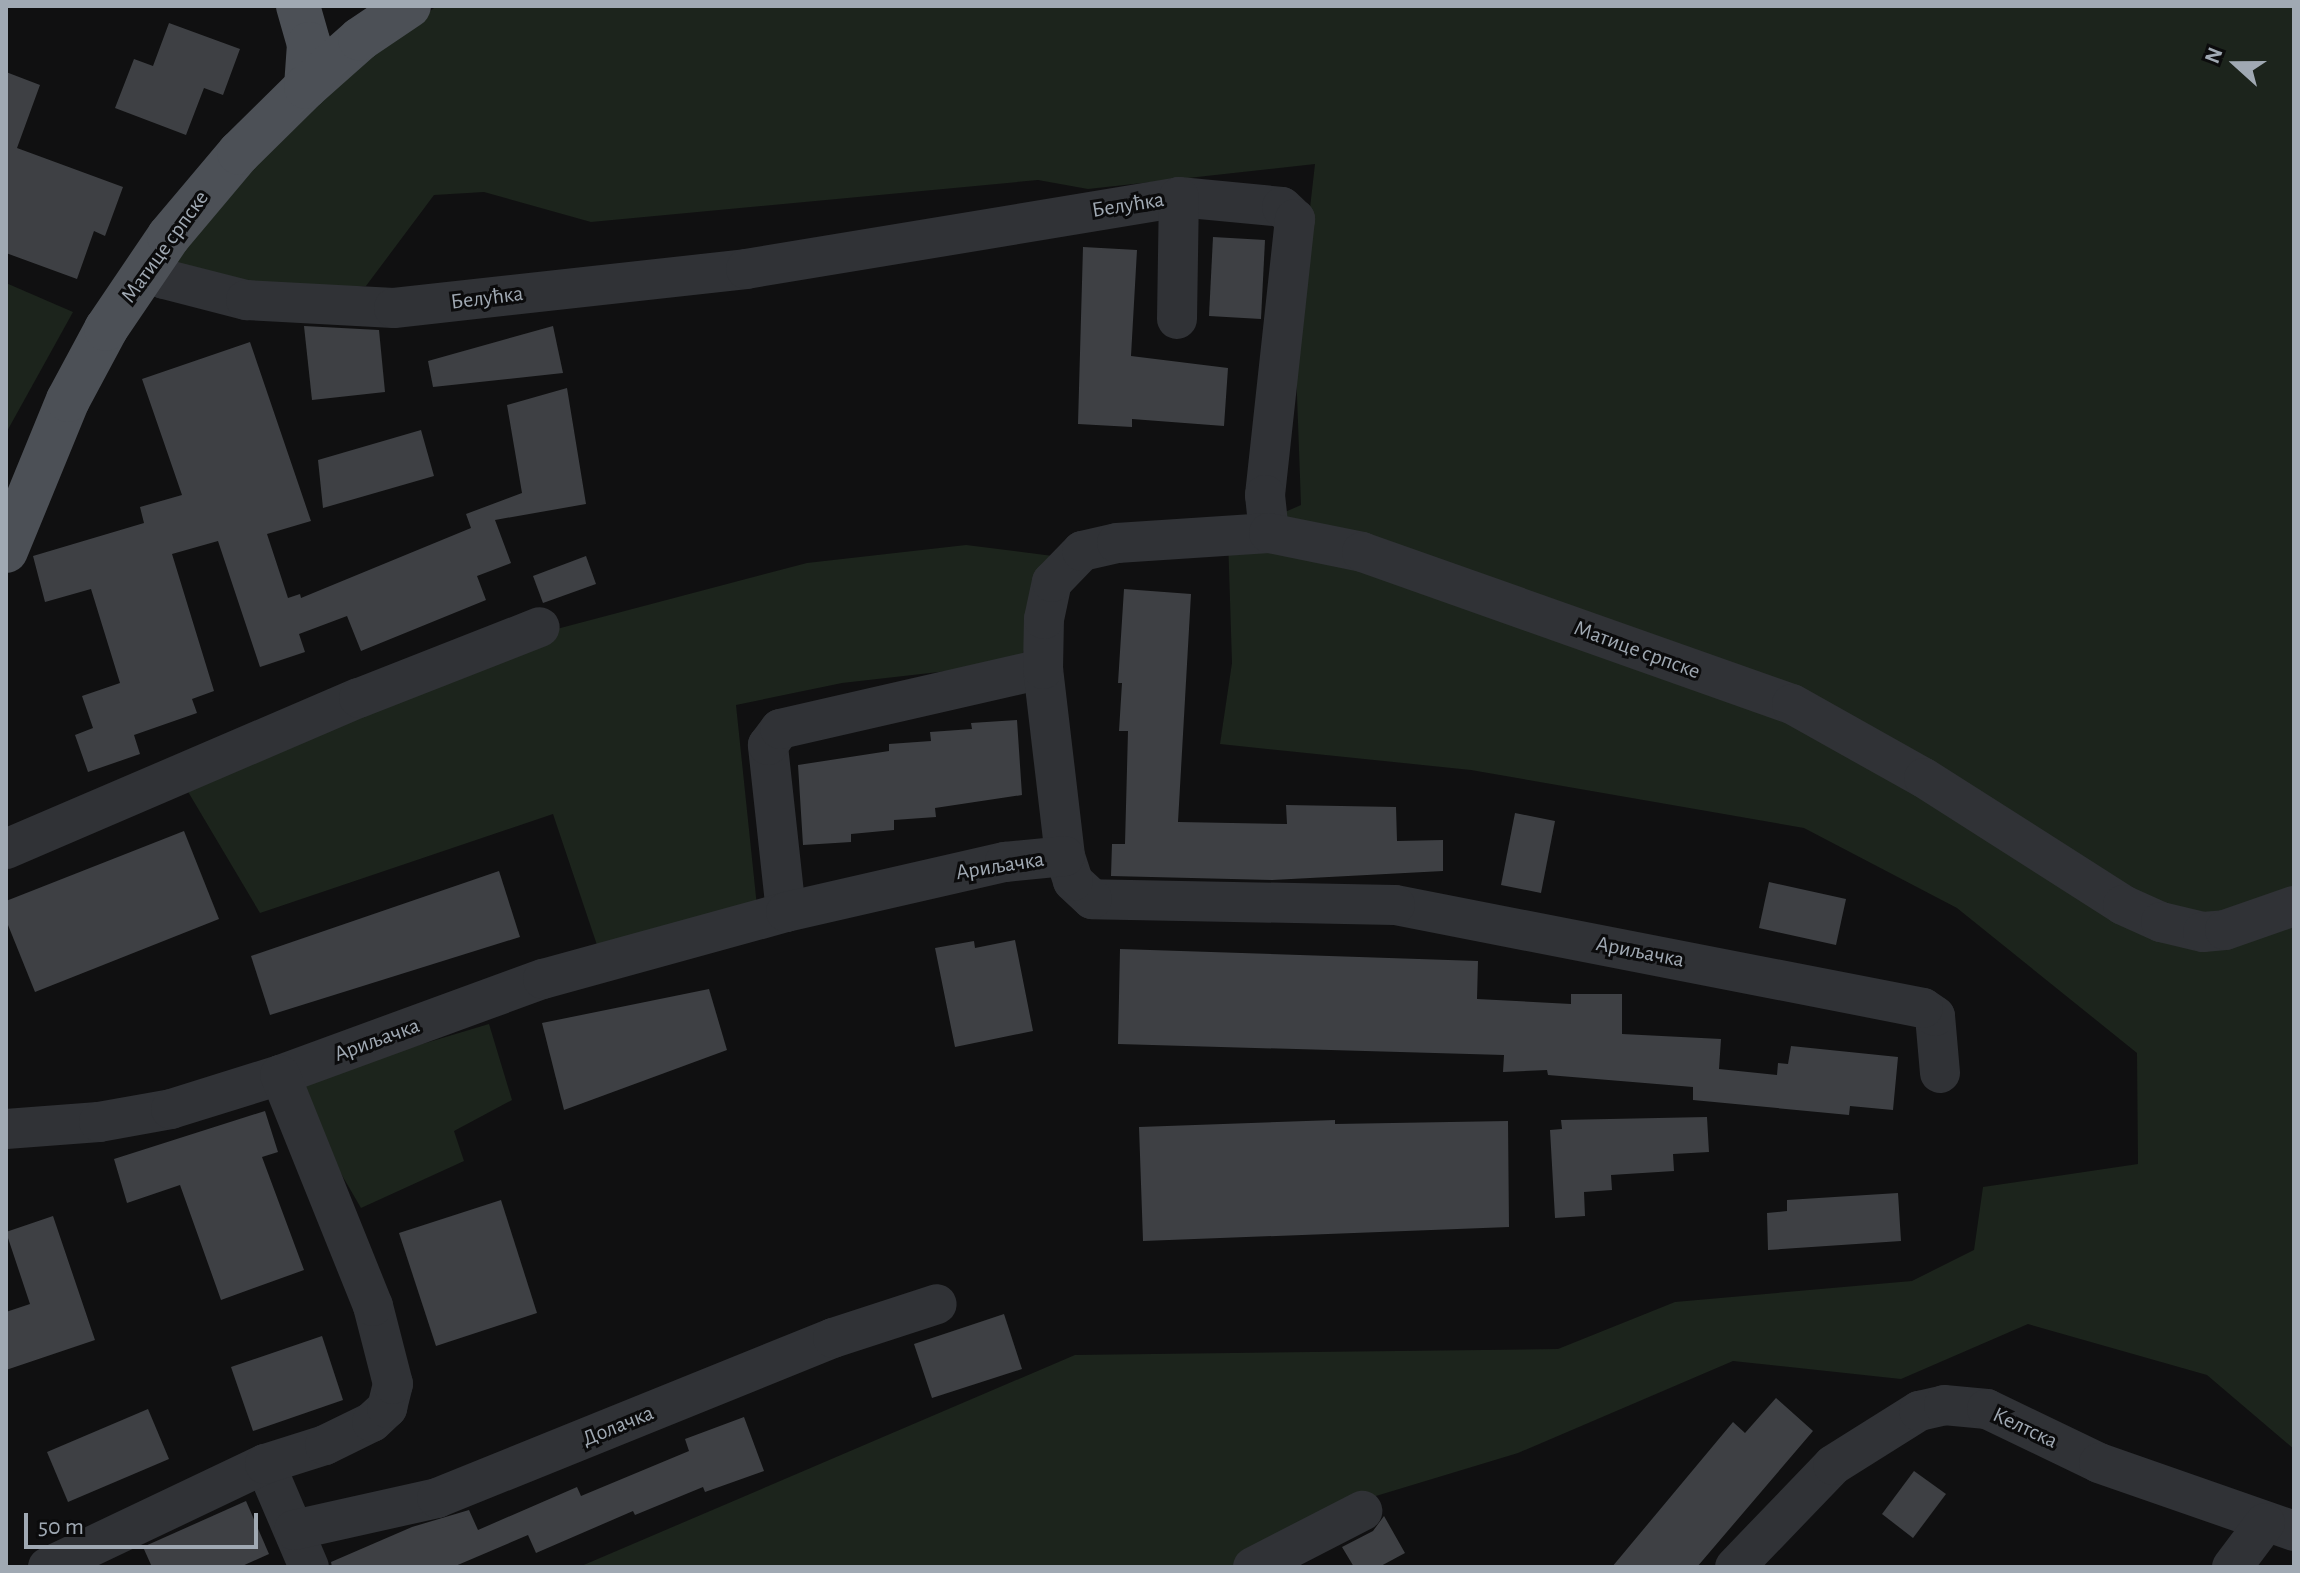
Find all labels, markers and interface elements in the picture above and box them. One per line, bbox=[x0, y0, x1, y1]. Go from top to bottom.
north arrow bbox=[2196, 24, 2276, 104]
text: N bbox=[2201, 44, 2227, 66]
street label: Матице српске bbox=[115, 186, 215, 308]
street label: Белућка bbox=[1090, 186, 1166, 224]
street label: Белућка bbox=[449, 280, 525, 316]
street label: Матице српске bbox=[1570, 615, 1704, 685]
street label: Ариљачка bbox=[954, 846, 1046, 886]
street label: Ариљачка bbox=[1594, 931, 1686, 973]
street label: Ариљачка bbox=[331, 1012, 423, 1068]
street label: Долачка bbox=[578, 1400, 658, 1452]
street label: Келтска bbox=[1988, 1402, 2062, 1454]
scale bar bbox=[28, 1497, 262, 1547]
text: 50 m bbox=[38, 1515, 84, 1539]

